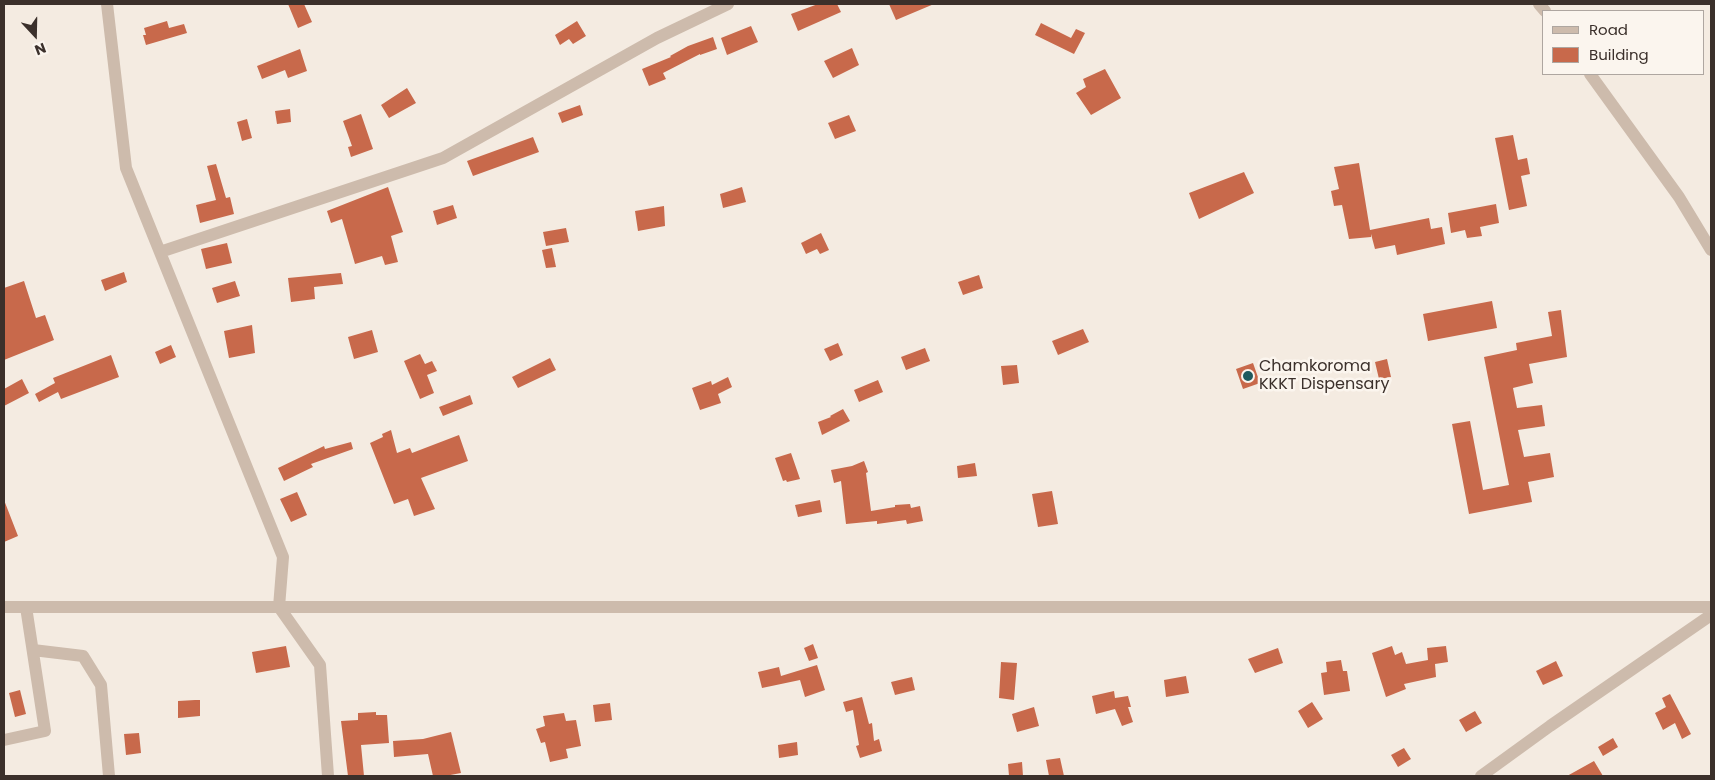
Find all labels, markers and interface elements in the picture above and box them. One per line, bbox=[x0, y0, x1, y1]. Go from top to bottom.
north arrow bbox=[10, 10, 60, 60]
legend bbox=[1542, 10, 1705, 75]
text: Road bbox=[1589, 19, 1628, 40]
text: N bbox=[32, 38, 49, 60]
text: Building bbox=[1589, 44, 1649, 65]
place label: Chamkoroma KKKT Dispensary bbox=[1259, 357, 1389, 395]
marker: Chamkoroma KKKT Dispensary bbox=[1241, 369, 1255, 383]

